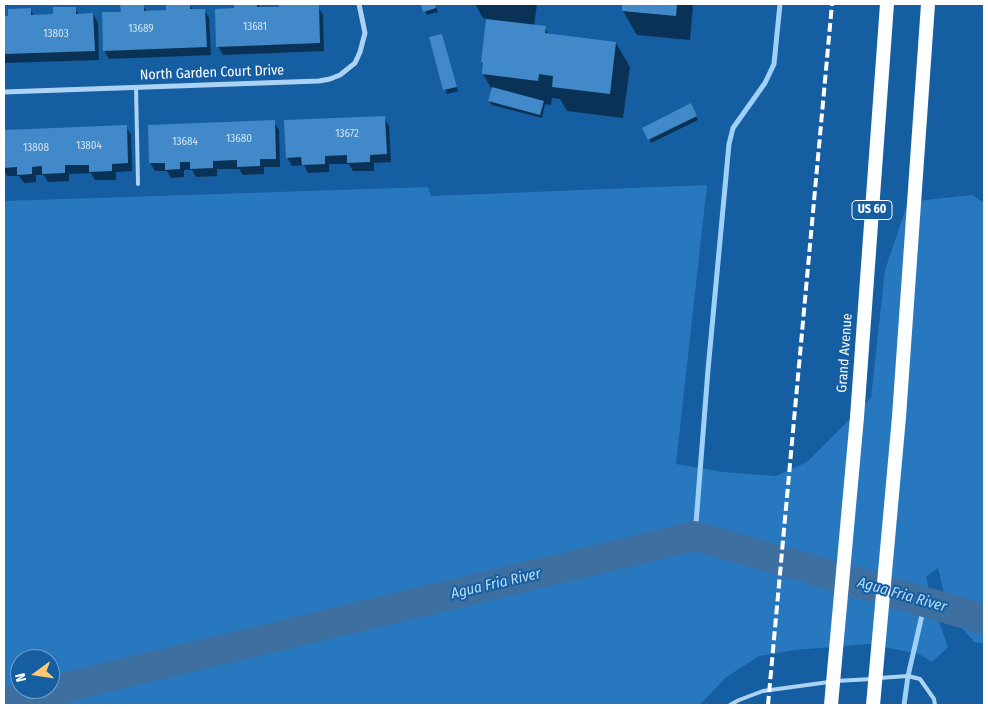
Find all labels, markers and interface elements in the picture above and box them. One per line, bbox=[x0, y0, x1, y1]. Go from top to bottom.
house number: 13681 bbox=[243, 20, 267, 34]
house number: 13689 bbox=[128, 22, 154, 36]
house number: 13803 bbox=[43, 27, 69, 41]
street label: North Garden Court Drive bbox=[140, 62, 284, 84]
house number: 13672 bbox=[335, 127, 359, 141]
house number: 13680 bbox=[226, 132, 252, 146]
house number: 13684 bbox=[172, 135, 198, 149]
house number: 13804 bbox=[76, 139, 102, 153]
house number: 13808 bbox=[23, 141, 49, 155]
road number: US 60 bbox=[852, 200, 892, 220]
street label: Grand Avenue bbox=[834, 313, 856, 393]
water label: Agua Fria River bbox=[449, 565, 543, 603]
water label: Agua Fria River bbox=[855, 574, 949, 616]
north arrow bbox=[10, 649, 60, 699]
text: N bbox=[12, 671, 30, 684]

